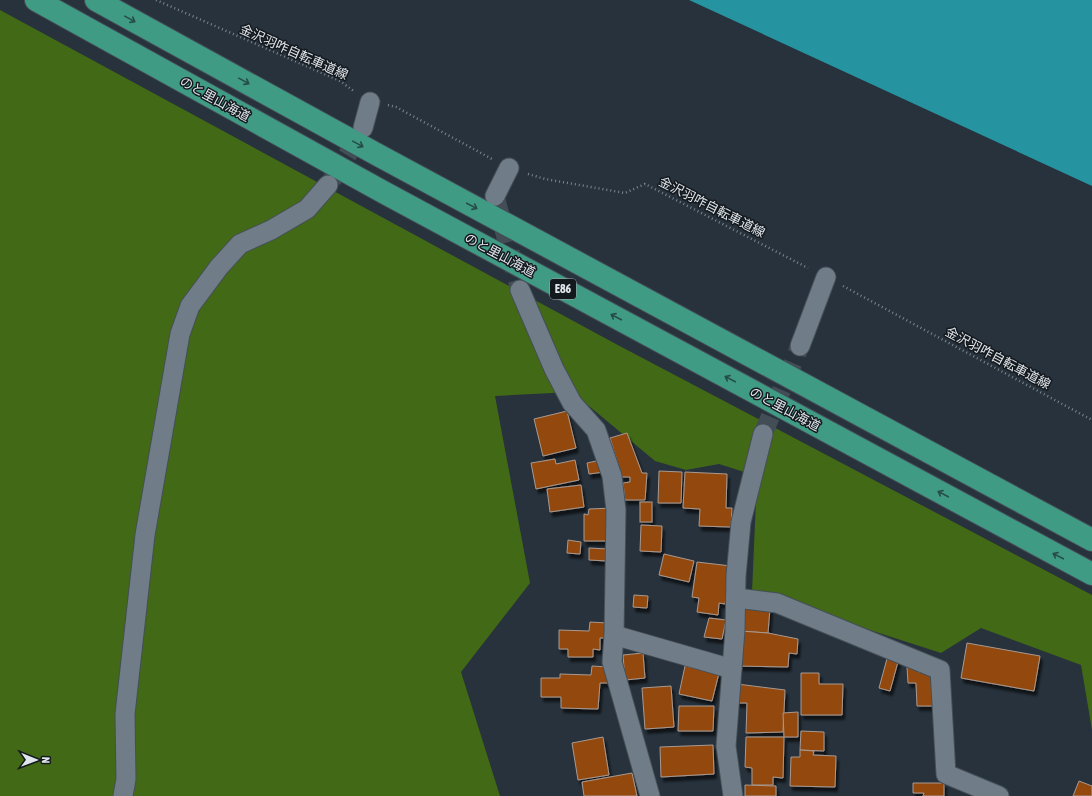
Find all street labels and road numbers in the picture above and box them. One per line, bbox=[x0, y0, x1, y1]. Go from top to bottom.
street label: 金沢羽咋自転車道線 bbox=[237, 21, 351, 83]
street label: のと里山海道 bbox=[177, 74, 253, 124]
street label: 金沢羽咋自転車道線 bbox=[656, 174, 768, 240]
street label: のと里山海道 bbox=[462, 230, 538, 280]
road number: E86 bbox=[550, 279, 576, 299]
street label: 金沢羽咋自転車道線 bbox=[943, 324, 1053, 392]
street label: のと里山海道 bbox=[747, 384, 823, 434]

